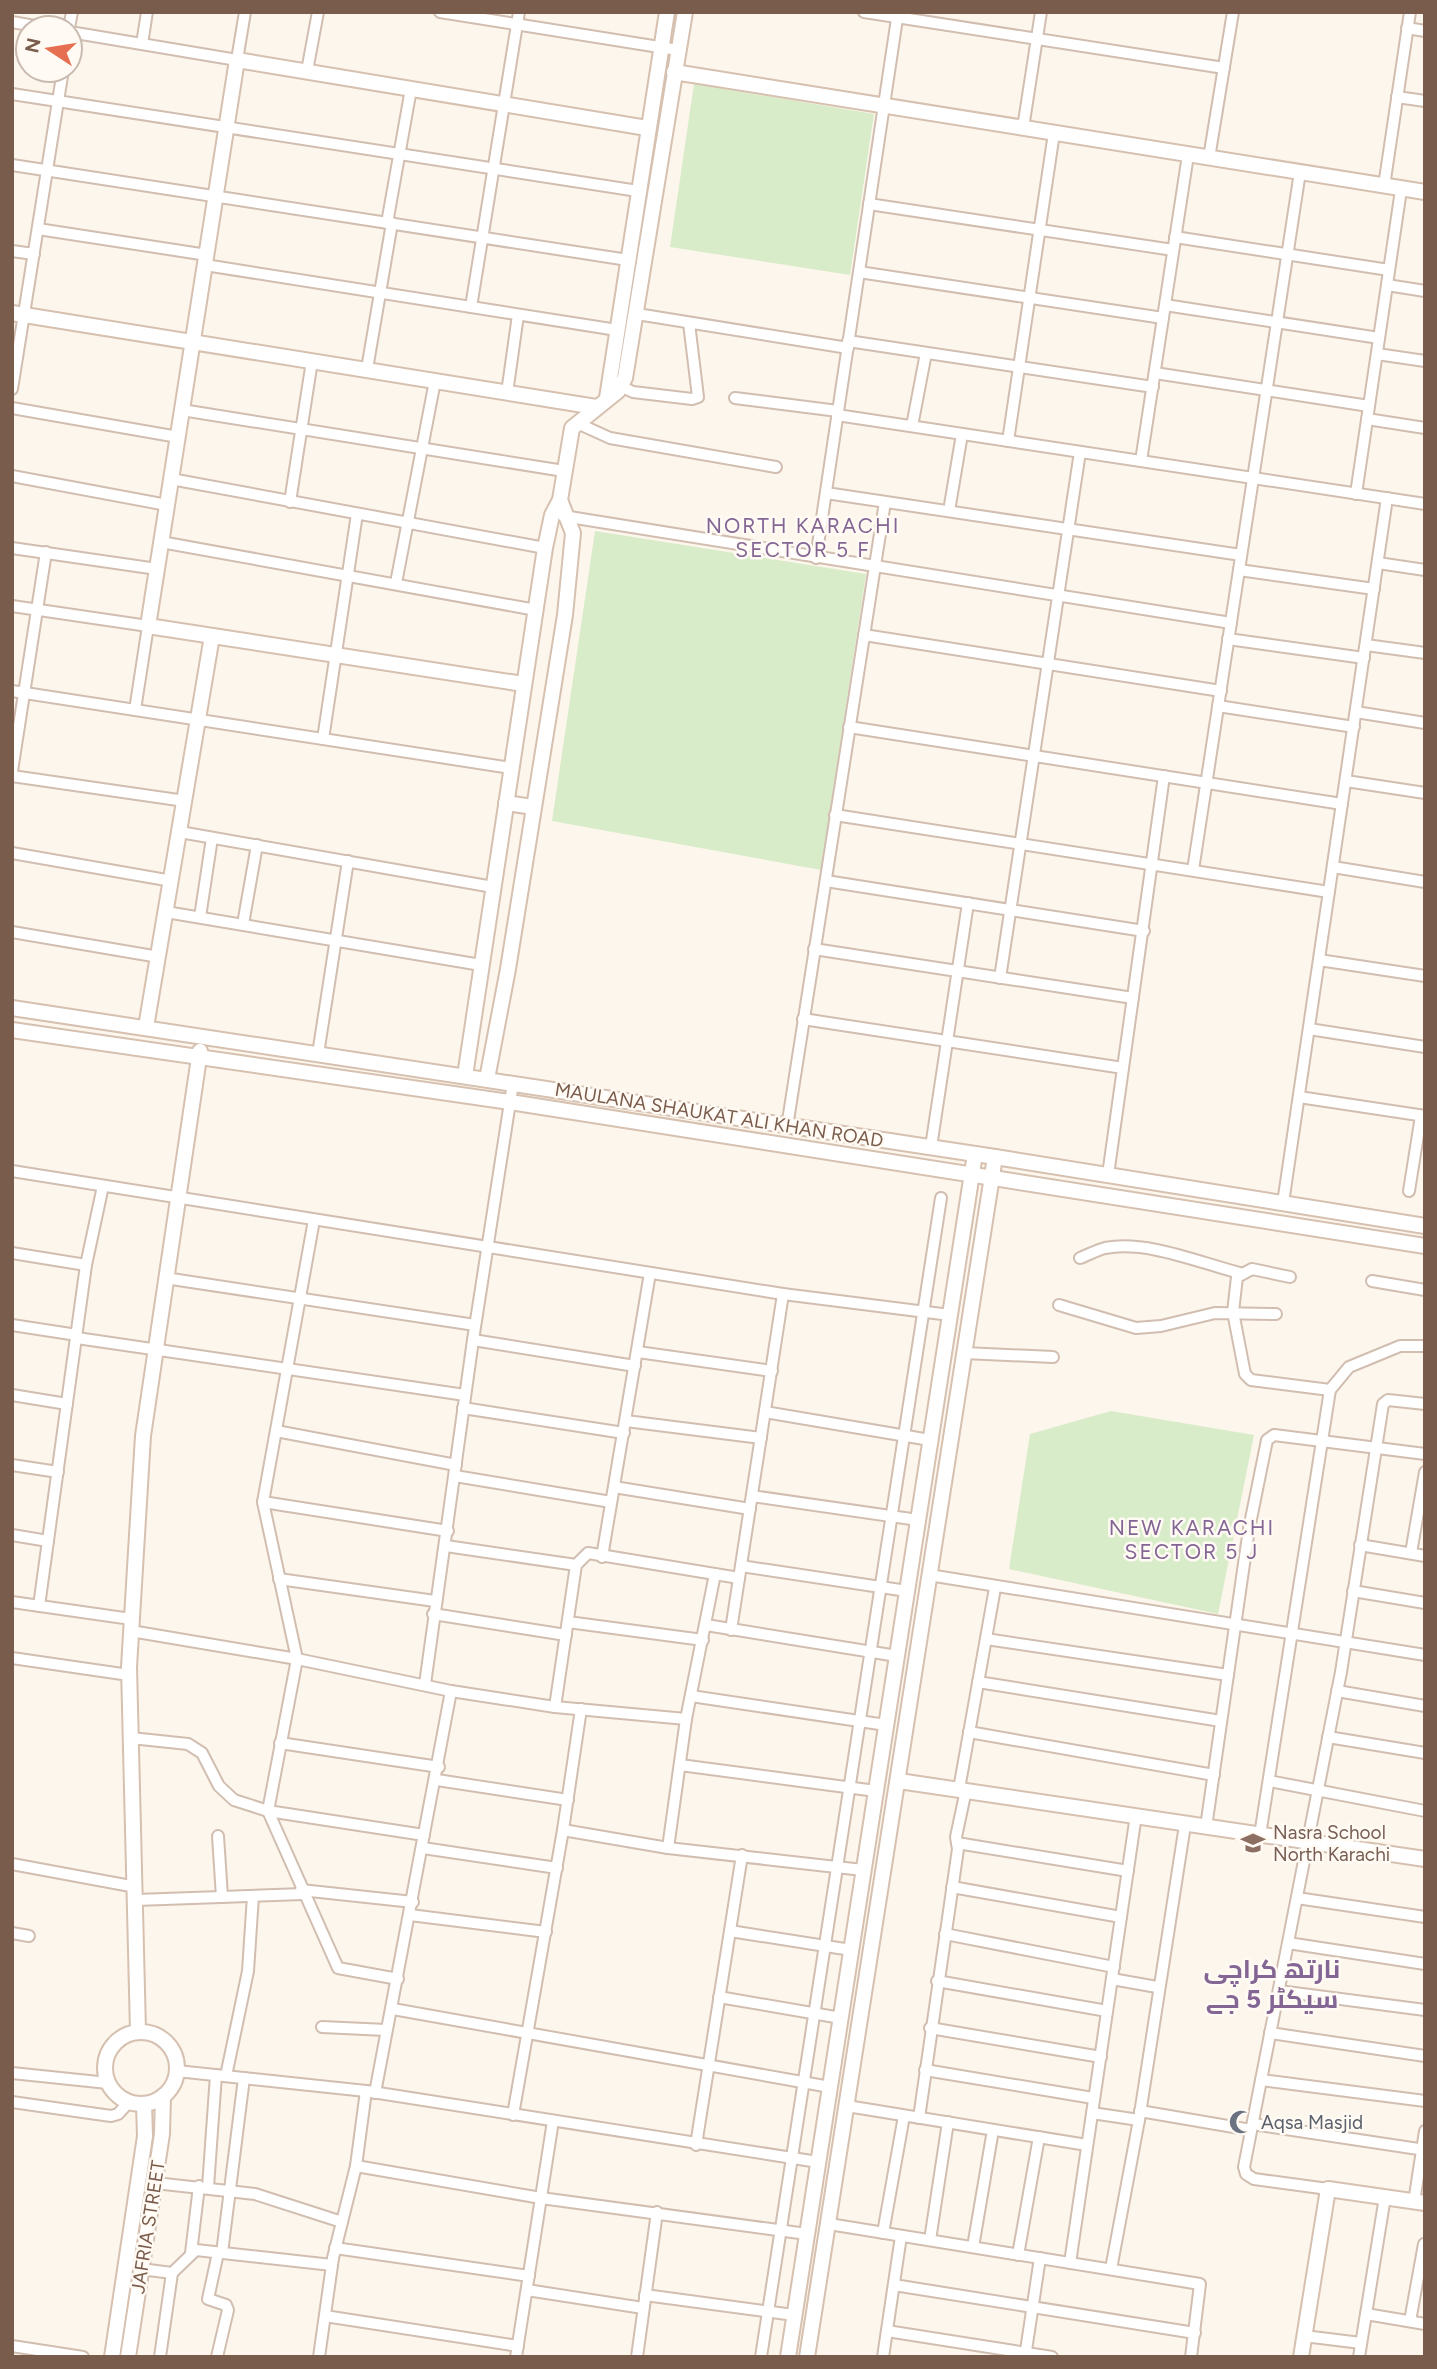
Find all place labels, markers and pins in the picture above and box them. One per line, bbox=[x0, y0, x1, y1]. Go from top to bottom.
place label: Nasra School North Karachi bbox=[1273, 1821, 1390, 1866]
school or university icon: Nasra School North Karachi bbox=[1239, 1829, 1267, 1857]
mosque icon: Aqsa Masjid bbox=[1227, 2108, 1255, 2136]
place label: Aqsa Masjid bbox=[1261, 2111, 1363, 2134]

